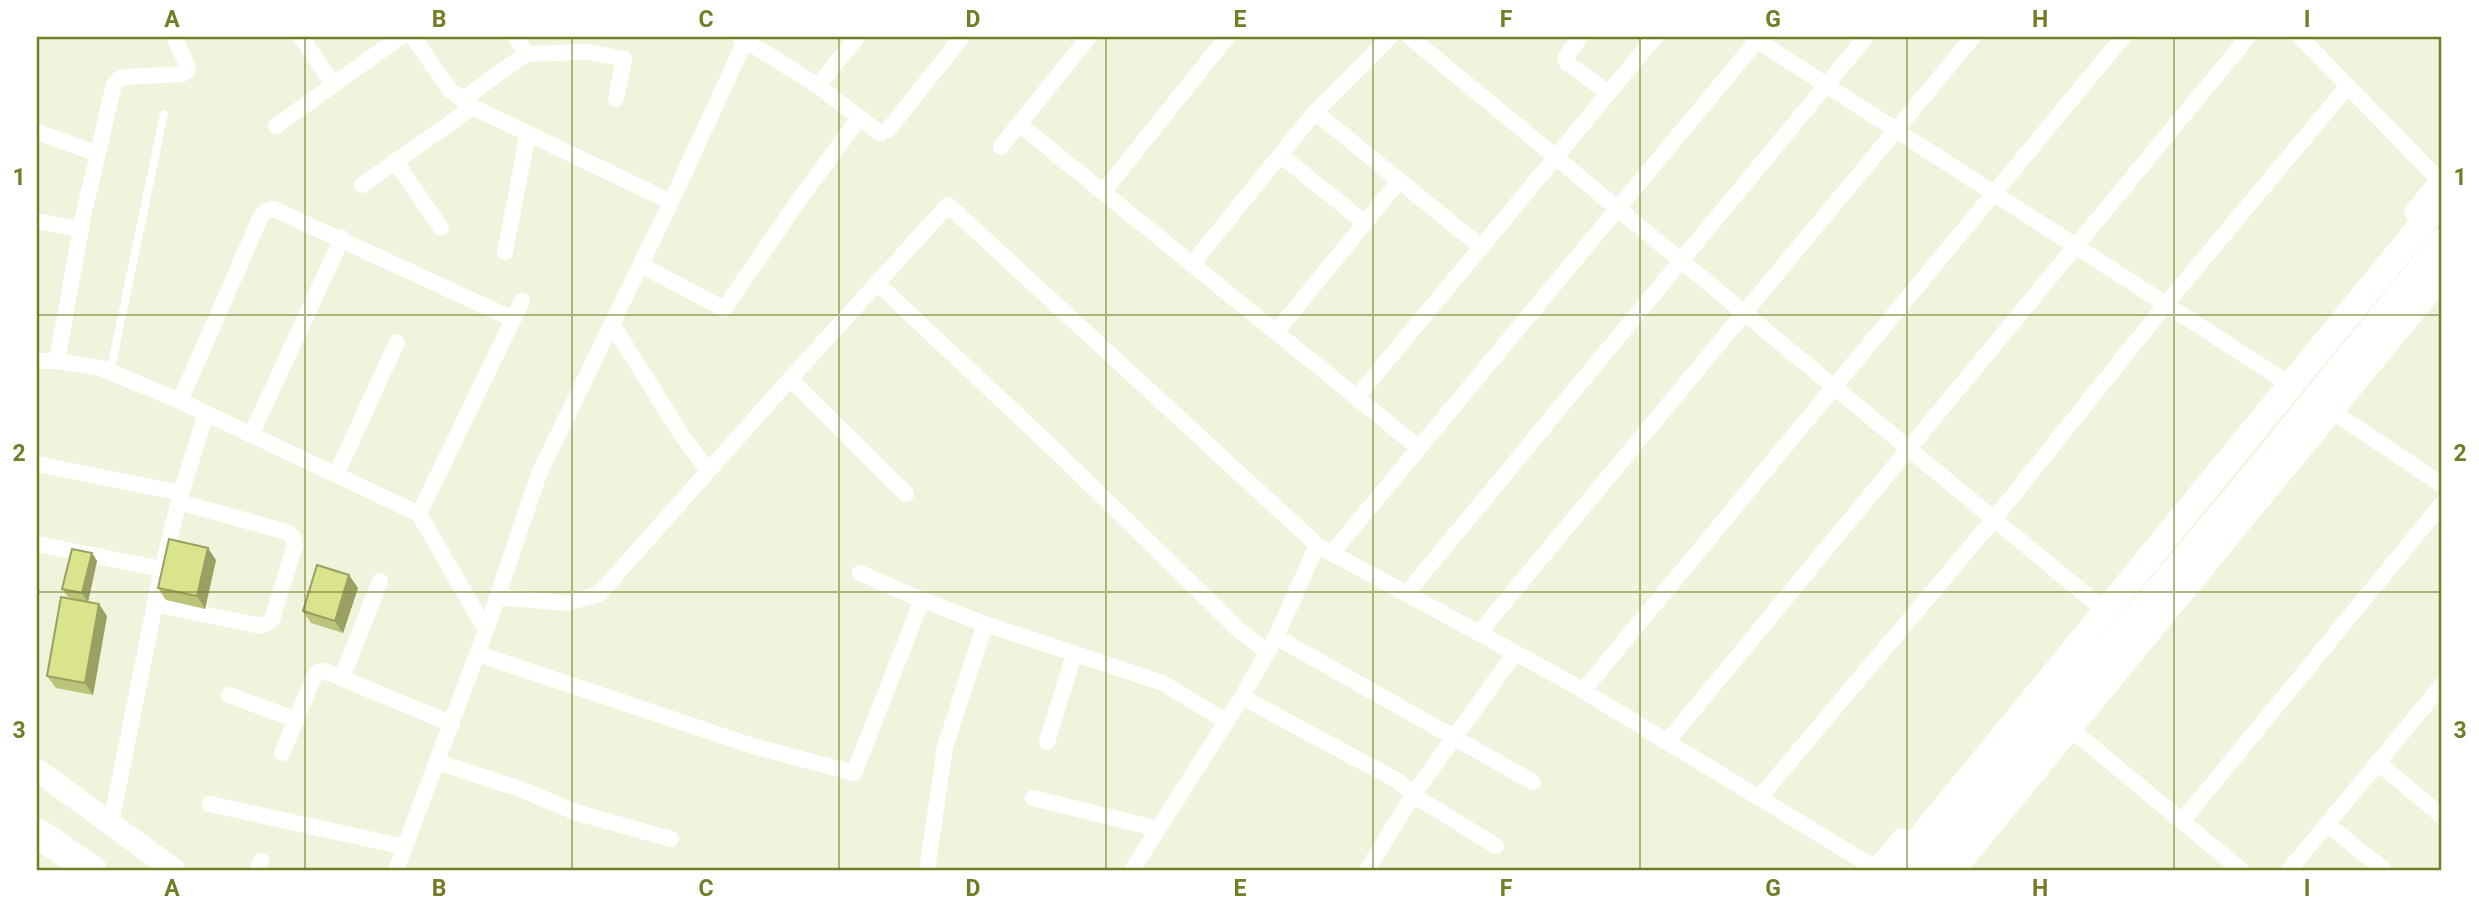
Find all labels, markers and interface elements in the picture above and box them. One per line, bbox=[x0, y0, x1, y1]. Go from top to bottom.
text: A bbox=[164, 6, 180, 33]
text: B bbox=[432, 6, 446, 33]
text: C bbox=[698, 6, 714, 33]
text: D bbox=[966, 6, 980, 33]
text: E bbox=[1234, 6, 1247, 33]
text: F bbox=[1500, 6, 1513, 33]
text: G bbox=[1765, 6, 1781, 33]
text: H bbox=[2032, 6, 2048, 33]
text: I bbox=[2304, 6, 2310, 33]
text: 1 bbox=[12, 164, 26, 191]
text: 1 bbox=[2453, 164, 2467, 191]
text: 2 bbox=[12, 440, 26, 467]
text: 2 bbox=[2453, 440, 2467, 467]
text: 3 bbox=[12, 717, 26, 744]
text: 3 bbox=[2453, 717, 2467, 744]
text: A bbox=[164, 875, 180, 902]
text: B bbox=[432, 875, 446, 902]
text: C bbox=[698, 875, 714, 902]
text: D bbox=[966, 875, 980, 902]
text: E bbox=[1234, 875, 1247, 902]
text: F bbox=[1500, 875, 1513, 902]
text: G bbox=[1765, 875, 1781, 902]
text: H bbox=[2032, 875, 2048, 902]
text: I bbox=[2304, 875, 2310, 902]

